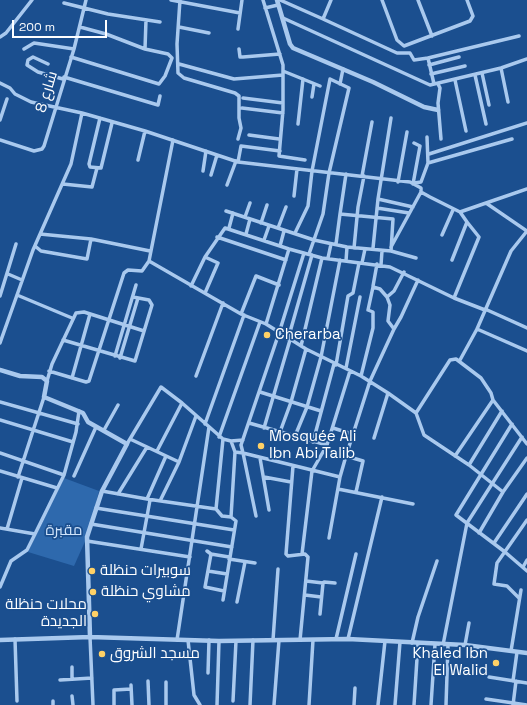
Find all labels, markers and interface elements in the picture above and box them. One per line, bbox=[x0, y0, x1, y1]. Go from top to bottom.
scale bar bbox=[14, 12, 109, 38]
text: 200 m bbox=[19, 19, 55, 35]
street label: شارع 8 bbox=[32, 69, 62, 115]
place label: Cherarba bbox=[275, 326, 341, 344]
marker: Cherarba bbox=[262, 330, 272, 340]
place label: Mosquée Ali Ibn Abi Talib bbox=[269, 428, 356, 463]
marker: Mosquée Ali Ibn Abi Talib bbox=[256, 441, 266, 451]
park label: مقبرة bbox=[46, 522, 82, 540]
place label: سوبيرات حنظلة bbox=[100, 562, 191, 580]
marker: سوبيرات حنظلة bbox=[87, 566, 97, 576]
place label: مشاوي حنظلة bbox=[101, 583, 191, 601]
marker: مشاوي حنظلة bbox=[88, 587, 98, 597]
place label: محلات حنظلة الجديدة bbox=[5, 596, 87, 631]
marker: محلات حنظلة الجديدة bbox=[90, 609, 100, 619]
place label: مسجد الشروق bbox=[110, 645, 200, 663]
place label: Khaled Ibn El Walid bbox=[412, 645, 488, 680]
marker: مسجد الشروق bbox=[97, 649, 107, 659]
marker: Khaled Ibn El Walid bbox=[491, 658, 501, 668]

